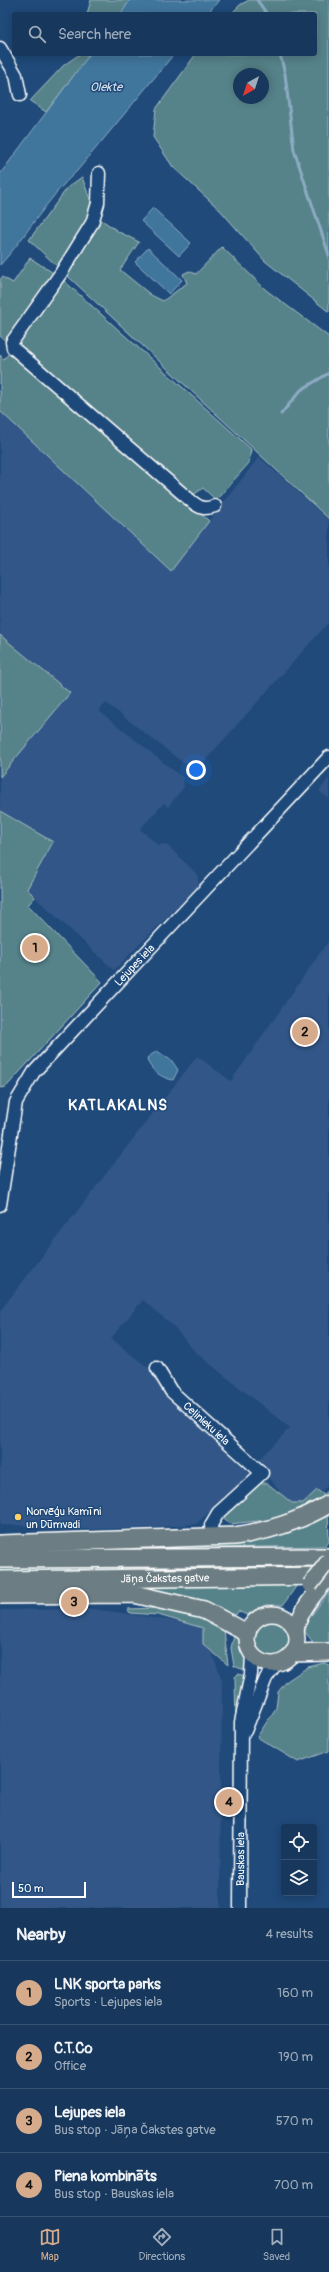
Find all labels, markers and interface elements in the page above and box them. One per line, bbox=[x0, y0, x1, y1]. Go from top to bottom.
search box bbox=[12, 12, 317, 56]
icon: search bbox=[26, 23, 48, 45]
text: Search here bbox=[58, 25, 131, 44]
north arrow bbox=[233, 68, 269, 104]
water label: Olekte bbox=[90, 80, 123, 95]
your location bbox=[186, 760, 206, 780]
pin: 1 bbox=[22, 933, 48, 963]
street label: Lejupes iela bbox=[112, 941, 157, 989]
pin: 2 bbox=[292, 1017, 318, 1047]
district label: KATLAKALNS bbox=[68, 1096, 168, 1115]
street label: Ceļinieku iela bbox=[181, 1399, 233, 1447]
place label: Norvēģu Kamīni un Dūmvadi bbox=[26, 1505, 101, 1531]
marker: Norvēģu Kamīni un Dūmvadi bbox=[13, 1512, 23, 1522]
street label: Jāņa Čakstes gatve bbox=[120, 1571, 210, 1585]
pin: 3 bbox=[61, 1587, 87, 1617]
pin: 4 bbox=[216, 1787, 242, 1817]
map controls bbox=[281, 1824, 317, 1896]
button: locate bbox=[281, 1824, 317, 1860]
street label: Bauskas iela bbox=[234, 1832, 247, 1886]
button: layers bbox=[281, 1860, 317, 1896]
scale bar bbox=[12, 1880, 86, 1899]
text: 50 m bbox=[18, 1882, 44, 1895]
text: Nearby bbox=[16, 1924, 65, 1945]
text: 4 results bbox=[266, 1926, 313, 1942]
text: LNK sporta parks bbox=[54, 1975, 161, 1994]
text: 1 bbox=[26, 1985, 32, 2001]
text: 160 m bbox=[277, 1985, 313, 2001]
text: Sports · Lejupes iela bbox=[54, 1994, 162, 2010]
text: C.T.Co bbox=[54, 2039, 92, 2058]
text: 2 bbox=[25, 2049, 33, 2065]
text: 190 m bbox=[278, 2049, 313, 2065]
text: Office bbox=[54, 2058, 86, 2074]
text: Lejupes iela bbox=[54, 2103, 126, 2122]
text: 3 bbox=[25, 2113, 33, 2129]
text: 570 m bbox=[276, 2113, 313, 2129]
text: Bus stop · Jāņa Čakstes gatve bbox=[54, 2122, 216, 2138]
text: Piena kombināts bbox=[54, 2167, 157, 2186]
text: 4 bbox=[25, 2177, 33, 2193]
text: 700 m bbox=[274, 2177, 313, 2193]
text: Bus stop · Bauskas iela bbox=[54, 2186, 174, 2202]
tab: Map bbox=[39, 2226, 61, 2263]
tab: Directions bbox=[139, 2226, 185, 2263]
tab: Saved bbox=[263, 2226, 290, 2263]

